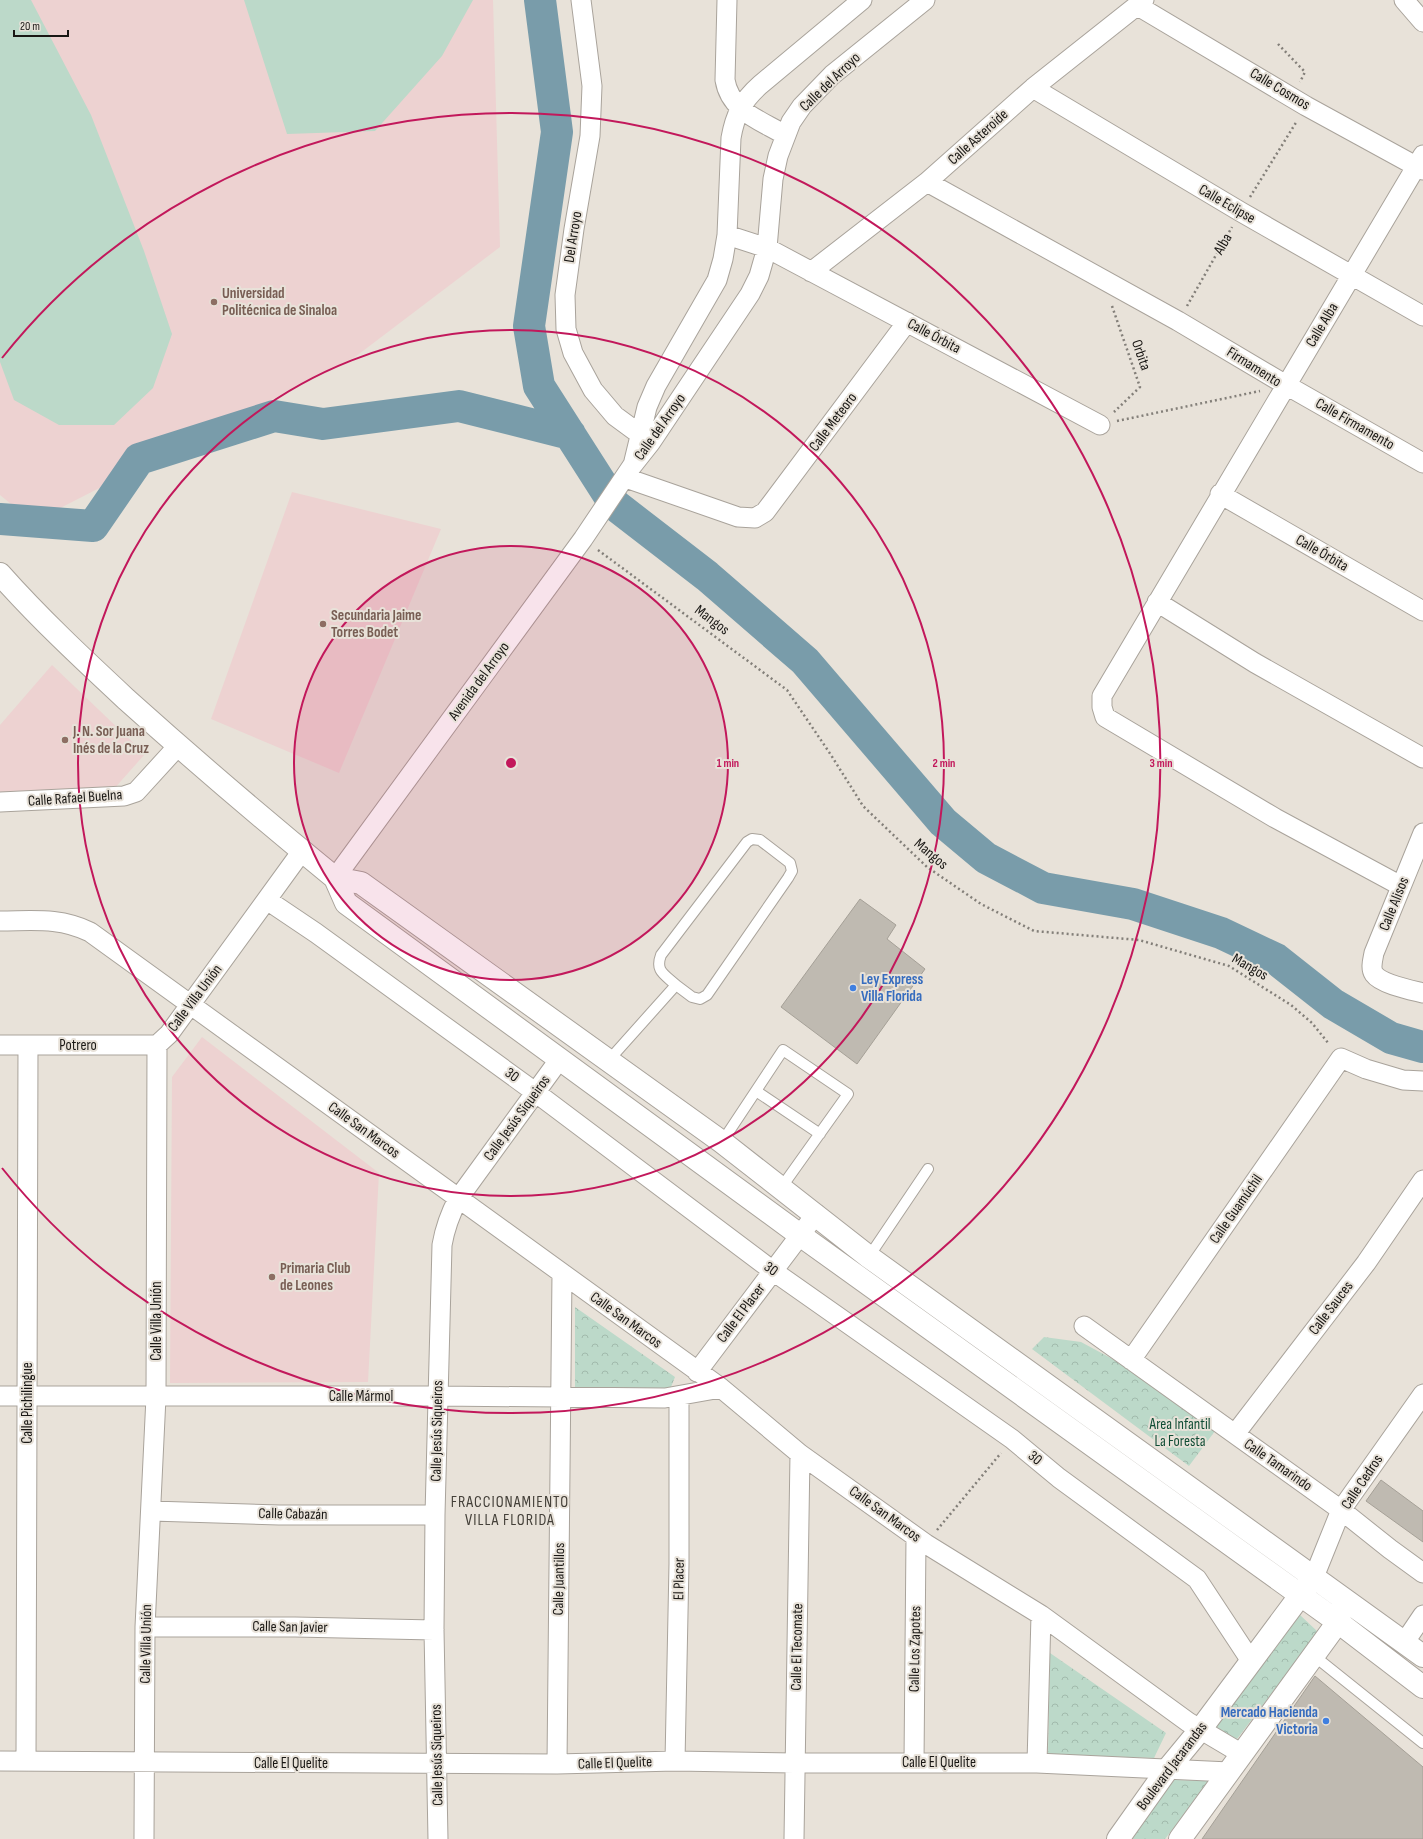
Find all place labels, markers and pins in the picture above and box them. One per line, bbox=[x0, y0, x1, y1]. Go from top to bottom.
place label: Universidad Politécnica de Sinaloa bbox=[222, 284, 337, 320]
marker: Universidad Politécnica de Sinaloa bbox=[209, 297, 219, 307]
place label: Secundaria Jaime Torres Bodet bbox=[331, 606, 421, 642]
marker: Secundaria Jaime Torres Bodet bbox=[318, 619, 328, 629]
place label: J. N. Sor Juana Inés de la Cruz bbox=[72, 722, 149, 758]
marker: J. N. Sor Juana Inés de la Cruz bbox=[60, 735, 70, 745]
centre of rings bbox=[504, 756, 518, 770]
place label: Ley Express Villa Florida bbox=[861, 970, 923, 1006]
marker: Ley Express Villa Florida bbox=[848, 983, 858, 993]
place label: Primaria Club de Leones bbox=[280, 1259, 350, 1295]
marker: Primaria Club de Leones bbox=[267, 1272, 277, 1282]
place label: Mercado Hacienda Victoria bbox=[1221, 1703, 1318, 1739]
marker: Mercado Hacienda Victoria bbox=[1321, 1716, 1331, 1726]

